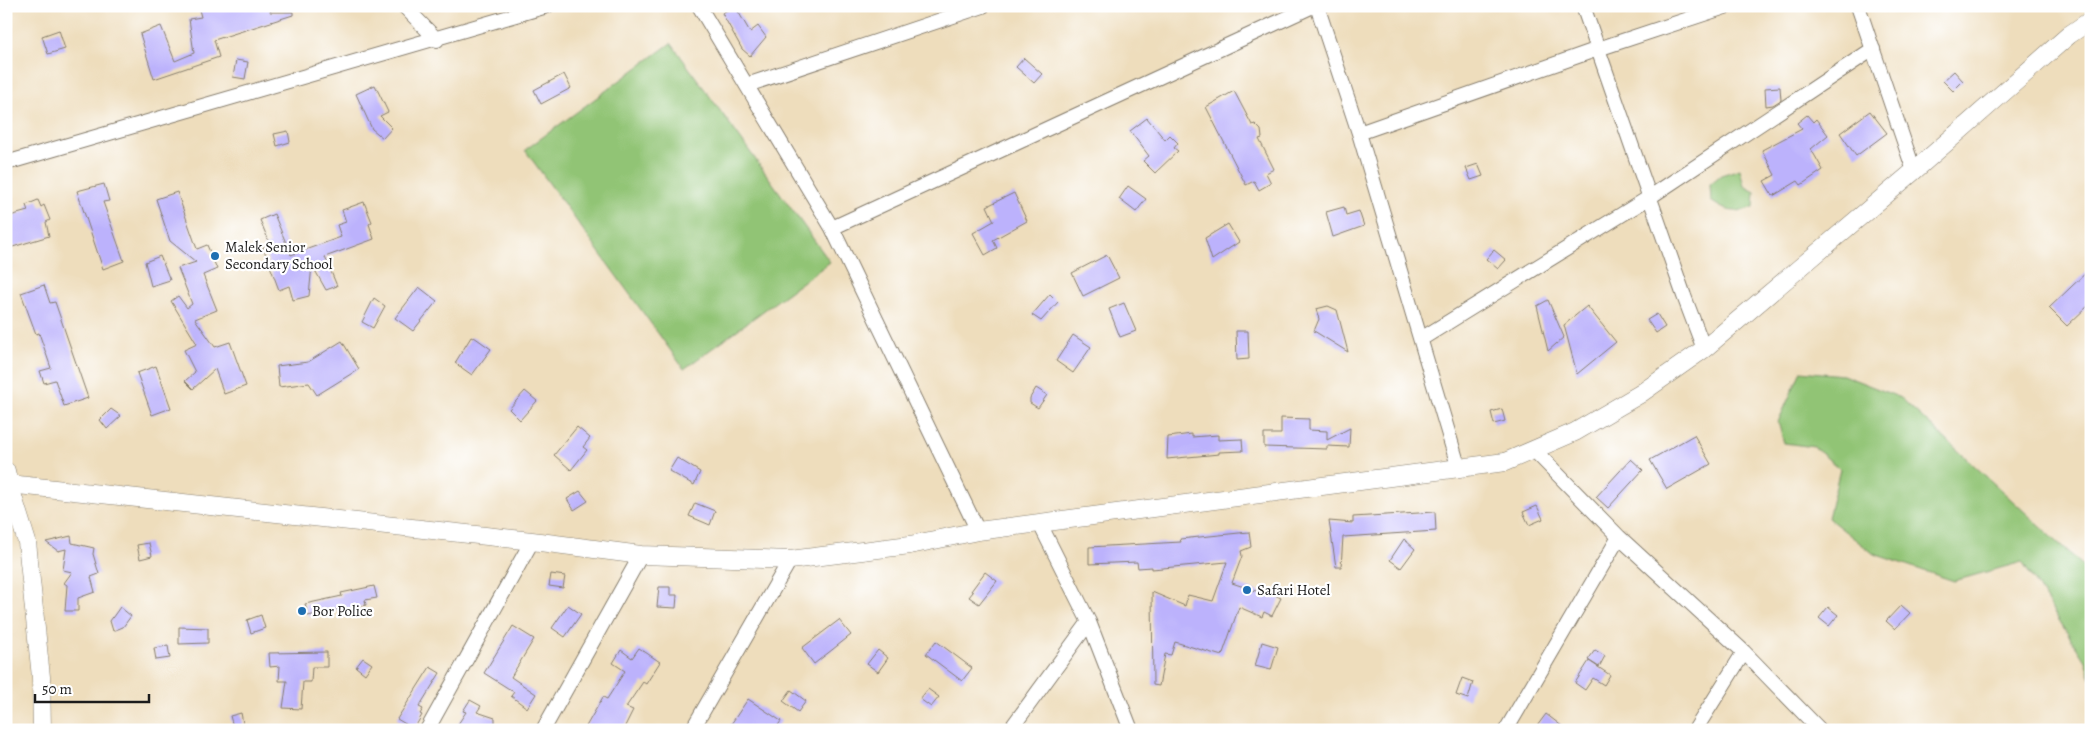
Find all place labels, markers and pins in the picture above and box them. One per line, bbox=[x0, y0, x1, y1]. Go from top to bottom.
place label: Malek Senior Secondary School bbox=[225, 237, 333, 274]
marker: Malek Senior Secondary School bbox=[209, 250, 221, 262]
place label: Safari Hotel bbox=[1257, 580, 1331, 600]
marker: Safari Hotel bbox=[1241, 584, 1253, 596]
place label: Bor Police bbox=[312, 601, 373, 621]
marker: Bor Police bbox=[296, 605, 308, 617]

